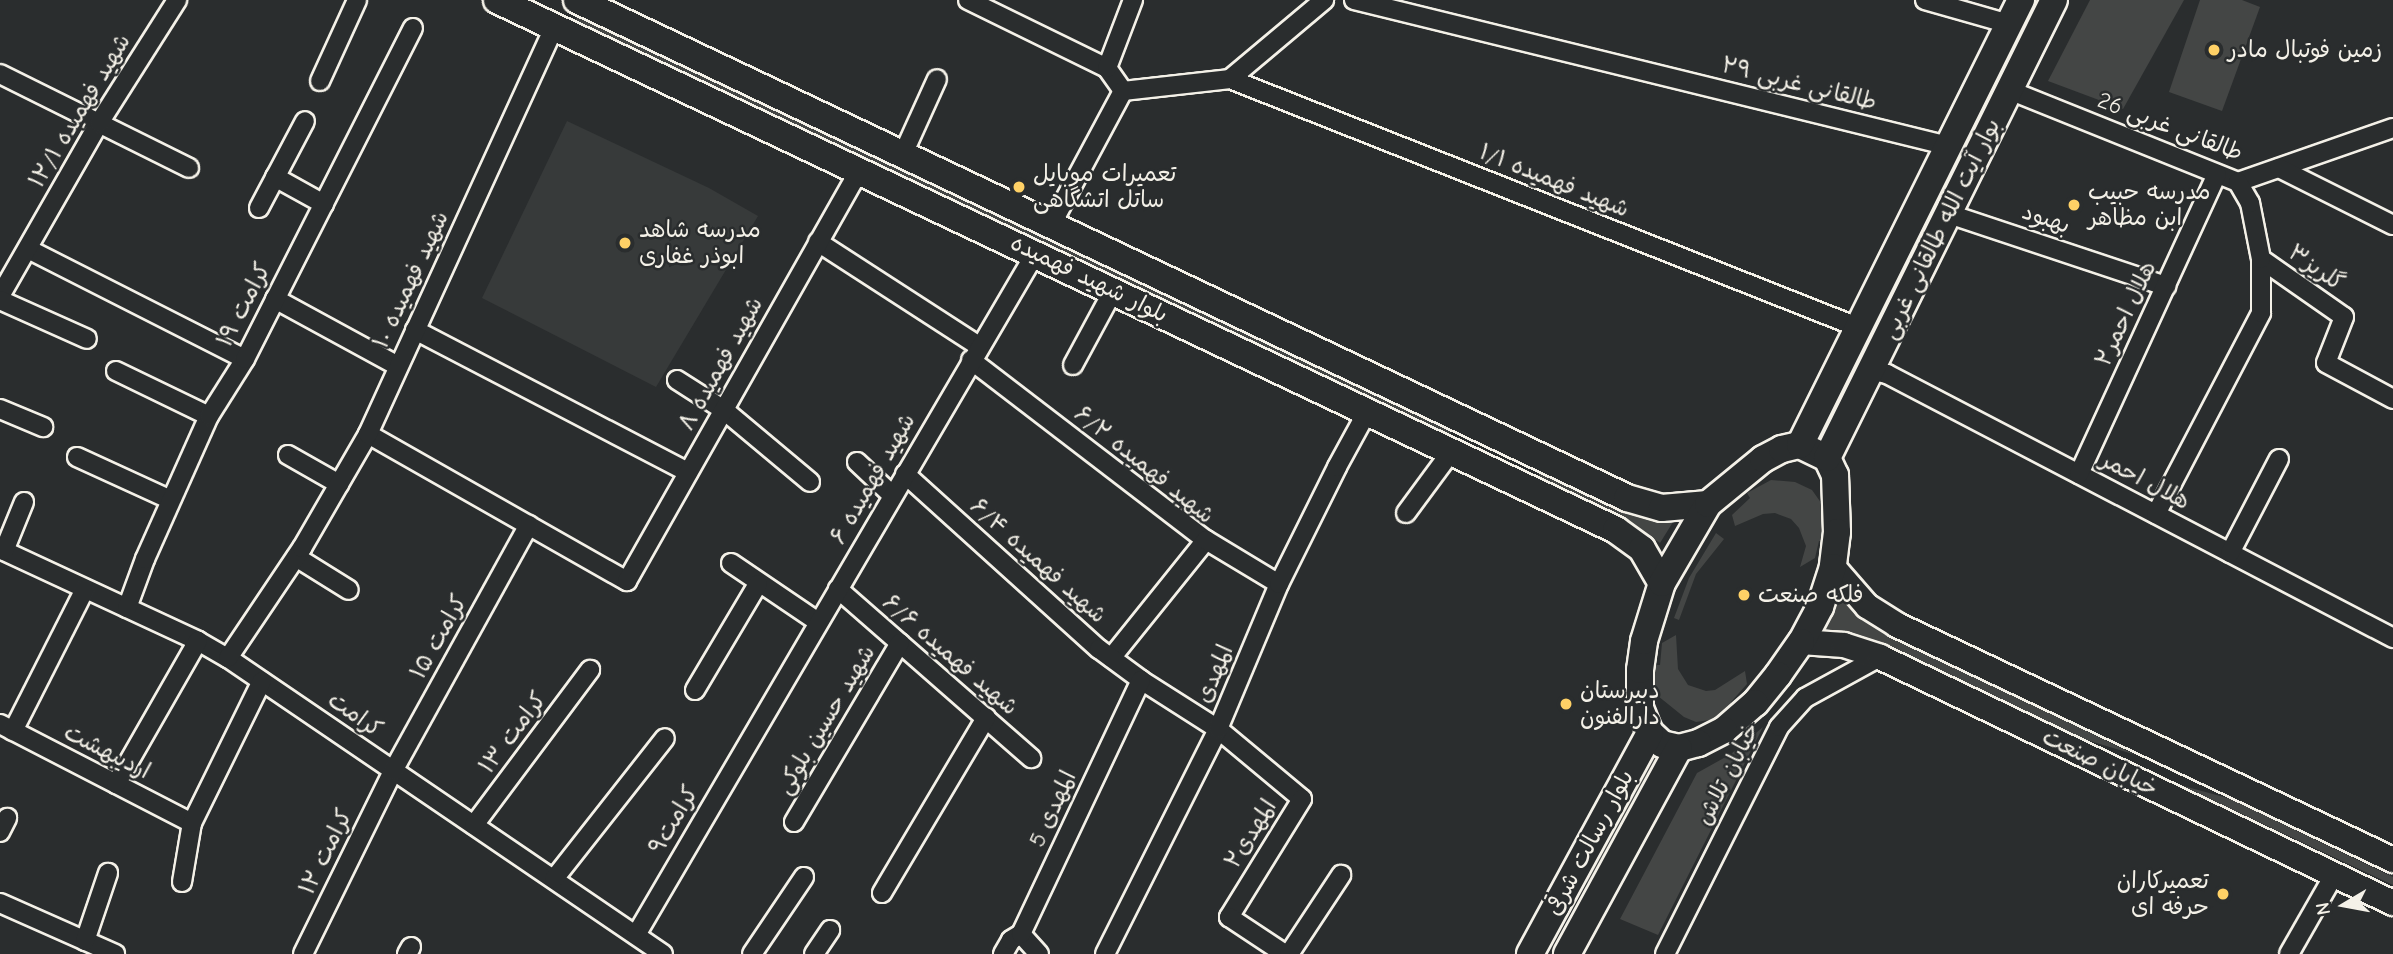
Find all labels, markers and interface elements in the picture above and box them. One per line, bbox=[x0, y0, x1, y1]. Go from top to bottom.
street label: شهید فهمیده ۱۲/۱ bbox=[23, 29, 137, 193]
place label: زمین فوتبال مادر bbox=[2228, 36, 2382, 64]
marker: زمین فوتبال مادر bbox=[2206, 42, 2222, 58]
street label: طالقانی غربی ۲۹ bbox=[1719, 51, 1879, 117]
street label: طالقانی غربی 26 bbox=[2093, 87, 2247, 167]
street label: بوار آیت الله طالقانی غربی bbox=[1876, 114, 2006, 344]
street label: شهید فهمیده ۱/۱ bbox=[1475, 138, 1633, 224]
place label: تعمیرات موبایل ساتل اتشگاهی bbox=[1033, 160, 1177, 214]
place label: مدرسه حبیب ابن مظاهر bbox=[2088, 178, 2211, 232]
marker: تعمیرات موبایل ساتل اتشگاهی bbox=[1011, 179, 1027, 195]
marker: مدرسه حبیب ابن مظاهر bbox=[2066, 197, 2082, 213]
street label: بهبود bbox=[2018, 198, 2074, 240]
street label: شهید فهمیده ۱۰ bbox=[367, 207, 455, 353]
place label: مدرسه شاهد ابوذر غفاری bbox=[639, 216, 761, 270]
street label: بلوار شهید فهمیده bbox=[1006, 229, 1172, 329]
marker: مدرسه شاهد ابوذر غفاری bbox=[617, 235, 633, 251]
street label: گلریز۳ bbox=[2283, 239, 2349, 297]
street label: هلال احمر۲ bbox=[2090, 257, 2162, 371]
street label: کرامت ۱۹ bbox=[211, 258, 277, 352]
street label: شهید فهمیده ۸ bbox=[673, 292, 769, 436]
street label: شهید فهمیده ۶/۲ bbox=[1069, 400, 1219, 530]
street label: شهید فهمیده ۶ bbox=[824, 409, 922, 549]
street label: هلال احمر bbox=[2096, 446, 2194, 516]
street label: شهید فهمیده ۶/۴ bbox=[964, 493, 1112, 629]
place label: فلکه صنعت bbox=[1758, 581, 1864, 609]
marker: فلکه صنعت bbox=[1736, 587, 1752, 603]
street label: شهید فهمیده ۶/۶ bbox=[877, 589, 1023, 721]
street label: کرامت ۱۵ bbox=[405, 590, 473, 684]
street label: شهید حسین بلوکی bbox=[771, 640, 881, 800]
street label: المهدی bbox=[1190, 641, 1240, 707]
place label: دبیرستان دارالفنون bbox=[1580, 677, 1660, 731]
street label: کرامت bbox=[322, 686, 388, 744]
street label: کرامت ۱۳ bbox=[473, 687, 553, 779]
marker: دبیرستان دارالفنون bbox=[1558, 696, 1574, 712]
street label: خیابان تلاش bbox=[1690, 718, 1766, 830]
street label: اردیبهشت bbox=[59, 719, 155, 785]
street label: خیابان صنعت bbox=[2038, 723, 2162, 803]
street label: بلوار رسالت شرقی bbox=[1540, 765, 1640, 921]
street label: المهدی 5 bbox=[1023, 767, 1083, 851]
street label: کرامت۹ bbox=[643, 781, 705, 859]
street label: المهدی۲ bbox=[1219, 794, 1283, 874]
street label: کرامت ۱۲ bbox=[293, 805, 359, 899]
place label: تعمیرکاران حرفه ای bbox=[2117, 867, 2209, 921]
north arrow bbox=[2309, 870, 2379, 940]
marker: تعمیرکاران حرفه ای bbox=[2215, 886, 2231, 902]
text: N bbox=[2311, 901, 2335, 917]

